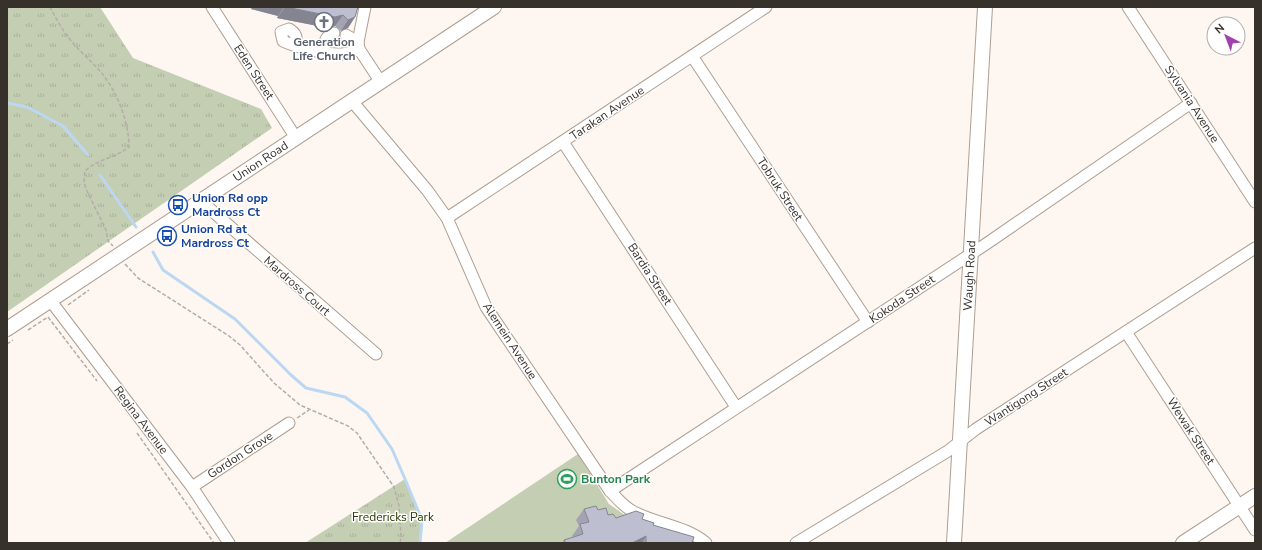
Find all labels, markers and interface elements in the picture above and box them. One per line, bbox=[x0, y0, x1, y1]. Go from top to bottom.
church icon: Generation Life Church bbox=[313, 11, 335, 33]
north arrow bbox=[1206, 16, 1246, 56]
text: N bbox=[1212, 21, 1228, 37]
place label: Generation Life Church bbox=[292, 34, 356, 64]
street label: Eden Street bbox=[230, 41, 278, 103]
street label: Sylvania Avenue bbox=[1161, 62, 1223, 146]
street label: Tarakan Avenue bbox=[567, 82, 647, 144]
street label: Union Road bbox=[230, 137, 291, 185]
street label: Tobruk Street bbox=[753, 154, 807, 225]
place label: Union Rd opp Mardross Ct bbox=[192, 190, 268, 220]
bus stop icon: Union Rd opp Mardross Ct bbox=[167, 194, 189, 216]
place label: Union Rd at Mardross Ct bbox=[181, 221, 249, 251]
bus stop icon: Union Rd at Mardross Ct bbox=[156, 225, 178, 247]
street label: Bardia Street bbox=[624, 240, 676, 309]
street label: Waugh Road bbox=[959, 240, 979, 311]
street label: Mardross Court bbox=[260, 253, 334, 320]
street label: Kokoda Street bbox=[866, 271, 939, 327]
street label: Alemein Avenue bbox=[479, 299, 541, 383]
street label: Wantigong Street bbox=[981, 364, 1071, 430]
street label: Regina Avenue bbox=[110, 383, 172, 457]
street label: Wewak Street bbox=[1163, 394, 1219, 468]
street label: Gordon Grove bbox=[204, 428, 276, 482]
sports icon: Bunton Park bbox=[556, 468, 578, 490]
place label: Bunton Park bbox=[581, 471, 651, 487]
park label: Fredericks Park bbox=[352, 509, 435, 525]

